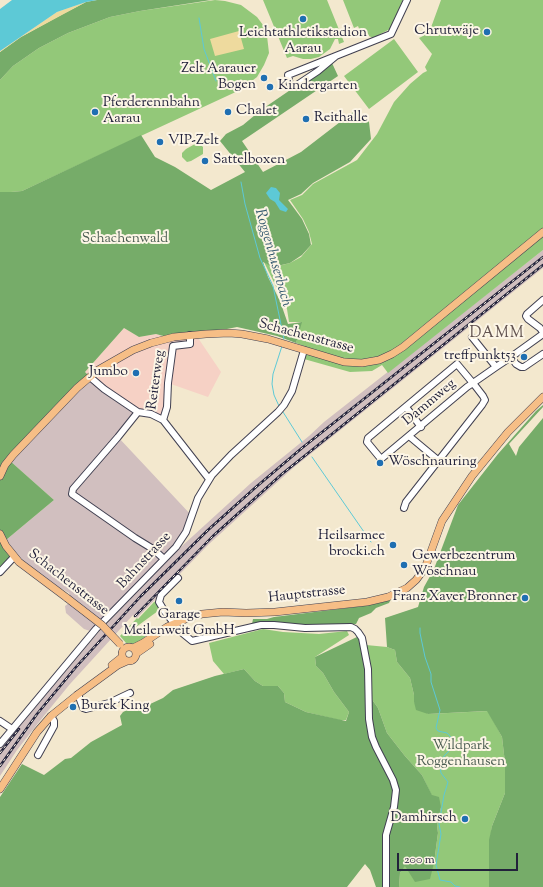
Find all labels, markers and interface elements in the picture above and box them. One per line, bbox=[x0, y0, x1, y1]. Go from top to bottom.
marker: Leichtathletikstadion Aarau bbox=[298, 14, 308, 24]
place label: Chrutwäje bbox=[414, 24, 479, 40]
place label: Leichtathletikstadion Aarau bbox=[239, 26, 367, 58]
marker: Chrutwäje bbox=[482, 27, 492, 37]
place label: Zelt Aarauer Bogen bbox=[181, 62, 256, 94]
marker: Zelt Aarauer Bogen bbox=[259, 73, 269, 83]
place label: Kindergarten bbox=[278, 79, 358, 95]
marker: Kindergarten bbox=[265, 82, 275, 92]
place label: Pferderennbahn Aarau bbox=[103, 96, 200, 128]
place label: Chalet bbox=[236, 104, 277, 120]
marker: Pferderennbahn Aarau bbox=[90, 107, 100, 117]
marker: Chalet bbox=[223, 107, 233, 117]
place label: Reithalle bbox=[314, 111, 368, 127]
marker: Reithalle bbox=[301, 114, 311, 124]
place label: VIP-Zelt bbox=[168, 134, 219, 150]
marker: VIP-Zelt bbox=[155, 137, 165, 147]
place label: Sattelboxen bbox=[213, 153, 285, 169]
marker: Sattelboxen bbox=[200, 156, 210, 166]
water label: Roggenhuserbach bbox=[249, 207, 295, 309]
park label: Schachenwald bbox=[82, 232, 168, 248]
street label: Schachenstrasse bbox=[257, 316, 355, 358]
district label: DAMM bbox=[470, 325, 524, 343]
street label: Reiterweg bbox=[145, 349, 169, 411]
place label: treffpunkt53 bbox=[444, 349, 516, 365]
marker: treffpunkt53 bbox=[519, 352, 529, 362]
place label: Jumbo bbox=[89, 365, 128, 381]
marker: Jumbo bbox=[131, 368, 141, 378]
street label: Dammweg bbox=[400, 376, 460, 430]
place label: Wöschnauring bbox=[388, 455, 477, 471]
marker: Wöschnauring bbox=[375, 458, 385, 468]
street label: Bahnstrasse bbox=[115, 529, 175, 593]
place label: Heilsarmee brocki.ch bbox=[318, 529, 385, 562]
marker: Heilsarmee brocki.ch bbox=[388, 540, 398, 550]
street label: Schachenstrasse bbox=[24, 546, 112, 620]
place label: Gewerbezentrum Wöschnau bbox=[412, 549, 515, 582]
marker: Gewerbezentrum Wöschnau bbox=[399, 560, 409, 570]
street label: Hauptstrasse bbox=[268, 583, 346, 607]
place label: Franz Xaver Bronner bbox=[393, 590, 517, 606]
marker: Franz Xaver Bronner bbox=[520, 593, 530, 603]
marker: Garage Meilenweit GmbH bbox=[174, 596, 184, 606]
place label: Garage Meilenweit GmbH bbox=[123, 608, 235, 640]
place label: Burek King bbox=[81, 699, 149, 715]
marker: Burek King bbox=[68, 702, 78, 712]
park label: Wildpark Roggenhausen bbox=[417, 739, 505, 772]
place label: Damhirsch bbox=[391, 811, 457, 827]
marker: Damhirsch bbox=[460, 814, 470, 824]
scale bar bbox=[399, 845, 520, 871]
text: 200 m bbox=[404, 851, 435, 869]

